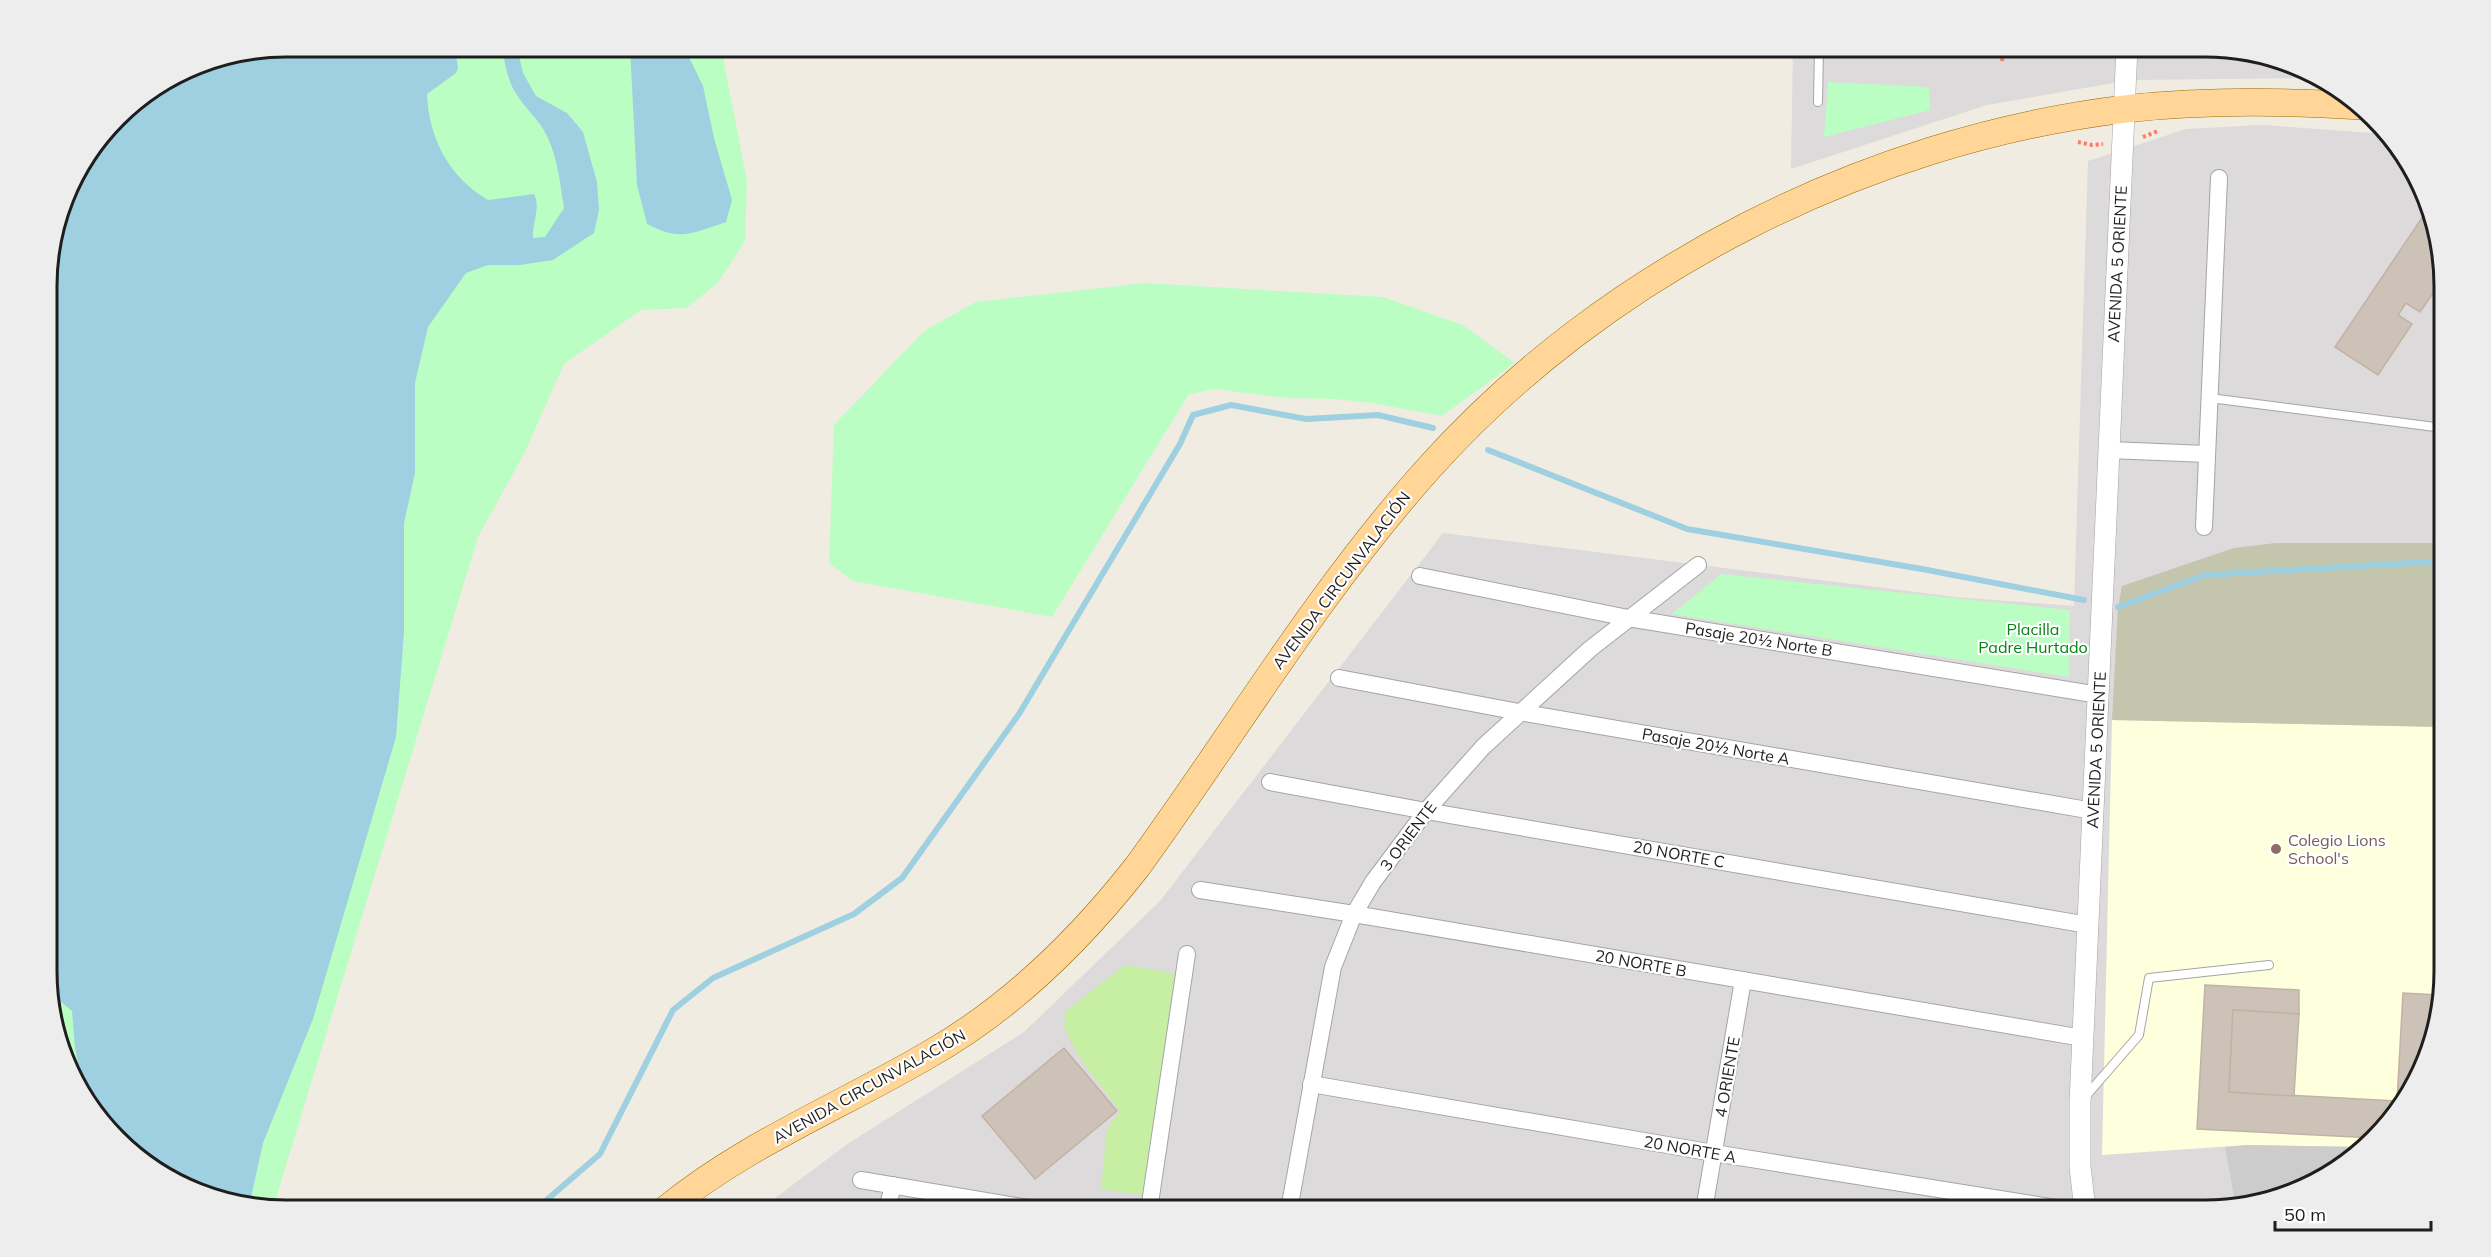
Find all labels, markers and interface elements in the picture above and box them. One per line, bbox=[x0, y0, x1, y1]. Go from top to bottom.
street label: AVENIDA 5 ORIENTE bbox=[2103, 185, 2131, 343]
street label: AVENIDA CIRCUNVALACIÓN bbox=[1268, 487, 1414, 673]
street label: Pasaje 20½ Norte B bbox=[1684, 617, 1834, 661]
park label: Placilla Padre Hurtado bbox=[1978, 619, 2088, 657]
street label: AVENIDA 5 ORIENTE bbox=[2082, 671, 2110, 829]
street label: Pasaje 20½ Norte A bbox=[1641, 723, 1792, 769]
street label: 3 ORIENTE bbox=[1375, 797, 1441, 875]
place label: Colegio Lions School's bbox=[2288, 830, 2386, 868]
street label: 20 NORTE C bbox=[1632, 836, 1726, 872]
marker: Colegio Lions School's bbox=[2269, 842, 2283, 856]
street label: 20 NORTE B bbox=[1594, 945, 1688, 981]
street label: AVENIDA CIRCUNVALACIÓN bbox=[769, 1025, 969, 1147]
street label: 4 ORIENTE bbox=[1710, 1035, 1744, 1119]
street label: 20 NORTE A bbox=[1642, 1131, 1738, 1167]
scale bar bbox=[2275, 1194, 2431, 1232]
text: 50 m bbox=[2284, 1203, 2326, 1226]

